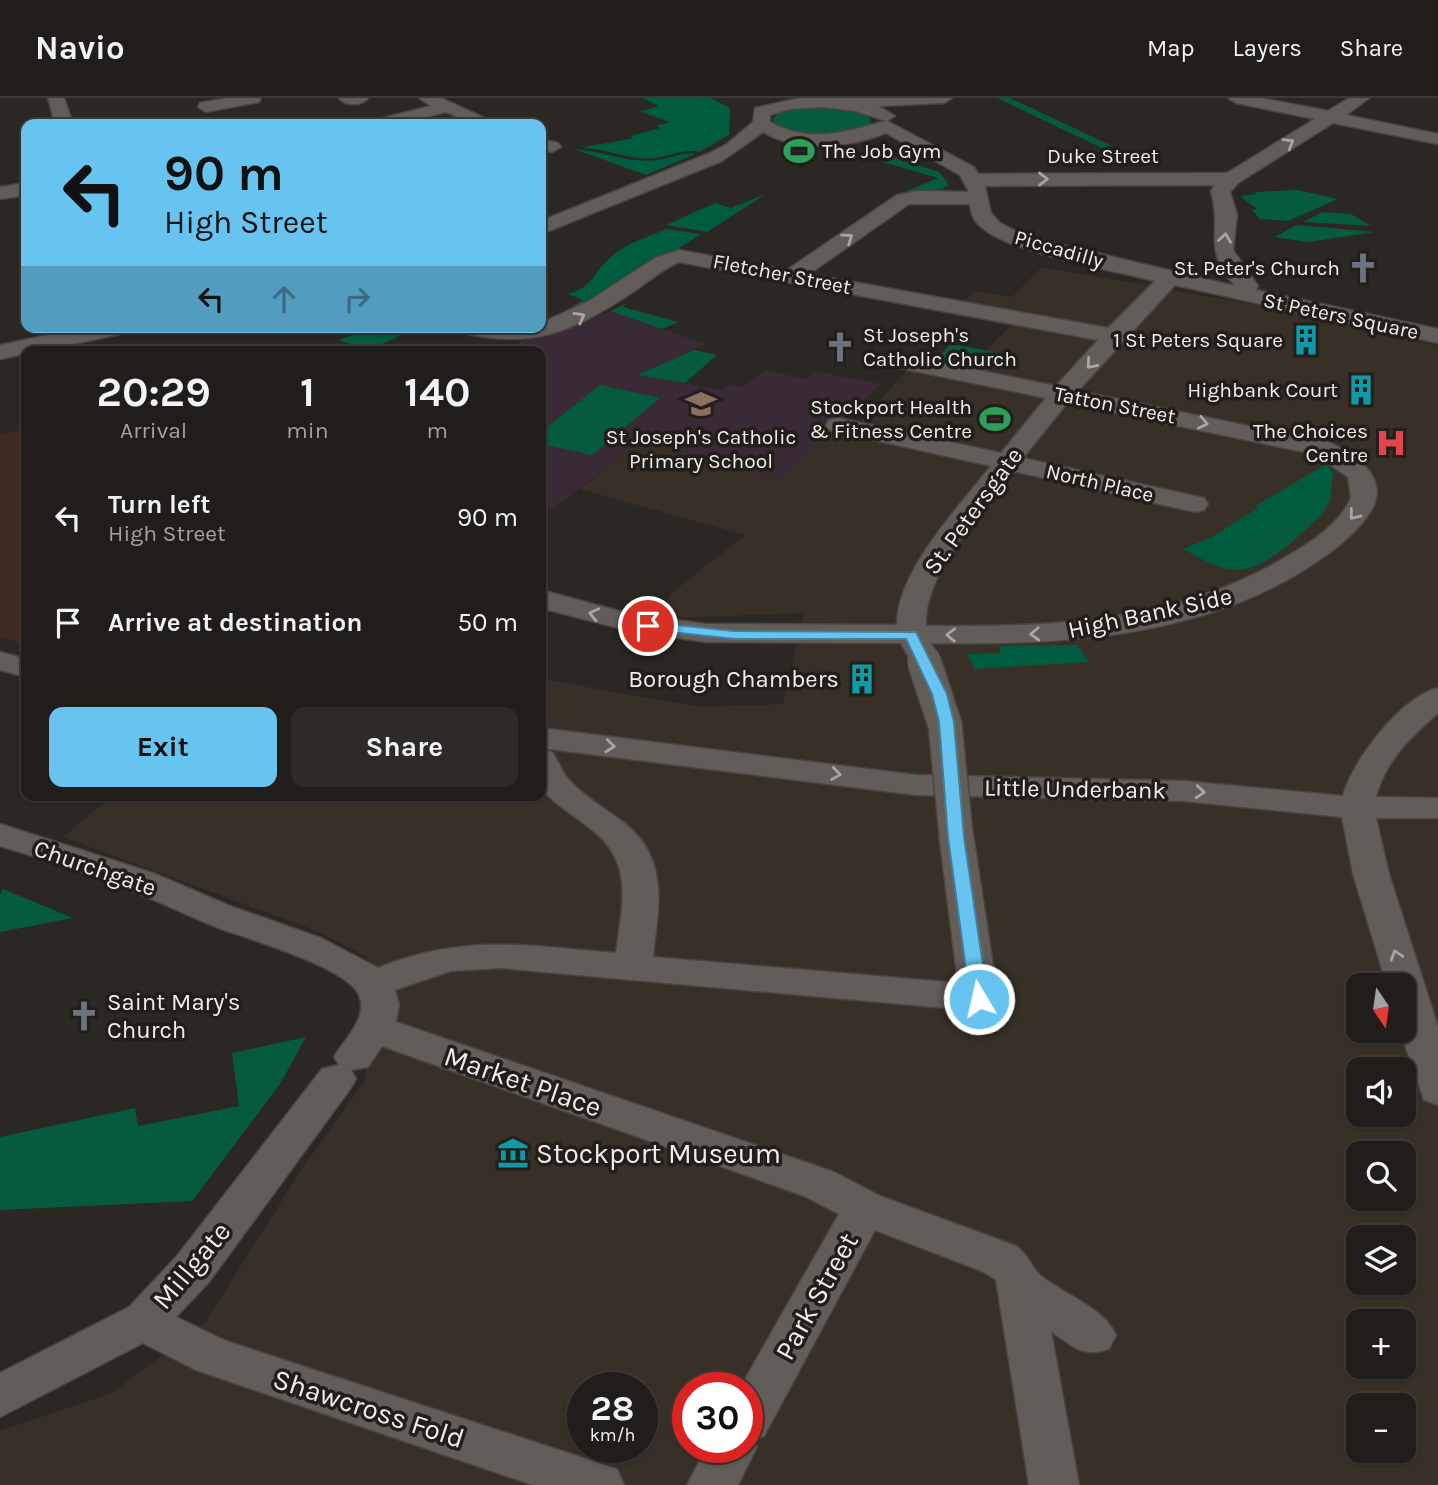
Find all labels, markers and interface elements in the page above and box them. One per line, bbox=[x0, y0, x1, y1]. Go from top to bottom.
text: Navio bbox=[35, 29, 125, 67]
text: Map bbox=[1147, 34, 1195, 62]
text: Layers bbox=[1233, 34, 1302, 62]
text: Share bbox=[1340, 34, 1403, 62]
sports icon: The Job Gym bbox=[782, 134, 816, 168]
one-way arrow bbox=[1282, 138, 1295, 151]
place label: The Job Gym bbox=[822, 139, 941, 163]
street label: Duke Street bbox=[1047, 144, 1159, 168]
text: 90 m bbox=[164, 145, 284, 202]
icon: left bbox=[49, 147, 140, 238]
one-way arrow bbox=[1038, 171, 1049, 187]
text: High Street bbox=[164, 204, 328, 241]
street label: Piccadilly bbox=[1012, 225, 1106, 273]
one-way arrow bbox=[1217, 232, 1232, 244]
one-way arrow bbox=[840, 234, 853, 247]
street label: Fletcher Street bbox=[711, 249, 853, 299]
church icon: St. Peter's Church bbox=[1346, 251, 1380, 285]
place label: St. Peter's Church bbox=[1174, 256, 1340, 280]
icon: left bbox=[192, 280, 230, 318]
icon: ahead bbox=[265, 280, 303, 318]
icon: right bbox=[338, 280, 376, 318]
street label: St Peters Square bbox=[1261, 288, 1421, 344]
one-way arrow bbox=[572, 312, 585, 325]
place label: St Joseph's Catholic Church bbox=[863, 323, 1017, 371]
building icon: 1 St Peters Square bbox=[1289, 323, 1323, 357]
place label: 1 St Peters Square bbox=[1113, 328, 1283, 352]
church icon: St Joseph's Catholic Church bbox=[823, 330, 857, 364]
one-way arrow bbox=[1087, 356, 1099, 369]
text: 20:29 bbox=[96, 367, 211, 417]
text: 1 bbox=[300, 367, 315, 417]
text: 140 bbox=[404, 367, 471, 417]
building icon: Highbank Court bbox=[1344, 373, 1378, 407]
place label: Highbank Court bbox=[1187, 378, 1338, 402]
street label: Tatton Street bbox=[1052, 382, 1178, 429]
school or university icon: St Joseph's Catholic Primary School bbox=[684, 387, 718, 421]
place label: Stockport Health & Fitness Centre bbox=[810, 395, 972, 443]
sports icon: Stockport Health & Fitness Centre bbox=[978, 402, 1012, 436]
one-way arrow bbox=[1197, 415, 1209, 430]
text: Arrival bbox=[120, 417, 187, 444]
text: min bbox=[286, 417, 329, 444]
text: m bbox=[427, 417, 448, 444]
place label: The Choices Centre bbox=[1253, 419, 1368, 467]
place label: St Joseph's Catholic Primary School bbox=[606, 425, 796, 473]
hospital icon: The Choices Centre bbox=[1374, 426, 1408, 460]
street label: St. Petersgate bbox=[918, 442, 1028, 580]
street label: North Place bbox=[1044, 459, 1156, 507]
text: Turn left bbox=[108, 489, 210, 520]
icon: left bbox=[49, 499, 87, 537]
text: 90 m bbox=[457, 502, 518, 533]
one-way arrow bbox=[1349, 507, 1362, 519]
text: High Street bbox=[108, 520, 226, 547]
street label: High Bank Side bbox=[1065, 582, 1235, 644]
pin bbox=[618, 596, 678, 656]
icon: arrive bbox=[49, 604, 87, 642]
text: Arrive at destination bbox=[108, 607, 362, 638]
text: 50 m bbox=[457, 607, 518, 638]
icon: arrive bbox=[629, 607, 667, 645]
one-way arrow bbox=[588, 608, 600, 622]
one-way arrow bbox=[946, 627, 956, 643]
one-way arrow bbox=[1029, 627, 1040, 642]
building icon: Borough Chambers bbox=[845, 662, 879, 696]
place label: Borough Chambers bbox=[628, 665, 839, 693]
button: Exit bbox=[49, 707, 277, 787]
button: Share bbox=[291, 707, 518, 787]
one-way arrow bbox=[605, 738, 616, 753]
one-way arrow bbox=[830, 766, 842, 781]
street label: Little Underbank bbox=[984, 773, 1166, 805]
one-way arrow bbox=[1194, 784, 1205, 799]
street label: Churchgate bbox=[30, 834, 160, 902]
one-way arrow bbox=[1390, 949, 1404, 961]
position arrow bbox=[942, 962, 1016, 1036]
north arrow bbox=[1346, 973, 1416, 1043]
map controls bbox=[1346, 973, 1416, 1463]
place label: Saint Mary's Church bbox=[107, 988, 240, 1044]
church icon: Saint Mary's Church bbox=[67, 999, 101, 1033]
street label: Market Place bbox=[440, 1039, 606, 1124]
button: sound bbox=[1346, 1057, 1416, 1127]
museum icon: Stockport Museum bbox=[496, 1136, 530, 1170]
place label: Stockport Museum bbox=[536, 1137, 781, 1170]
button: search bbox=[1346, 1141, 1416, 1211]
street label: Millgate bbox=[145, 1215, 237, 1316]
button: layers bbox=[1346, 1225, 1416, 1295]
street label: Park Street bbox=[768, 1227, 865, 1366]
button: + bbox=[1346, 1309, 1416, 1379]
street label: Shawcross Fold bbox=[269, 1362, 469, 1455]
speed limit sign: 30 bbox=[672, 1372, 763, 1463]
text: 28 bbox=[591, 1388, 634, 1429]
button: − bbox=[1346, 1393, 1416, 1463]
text: km/h bbox=[590, 1424, 635, 1446]

